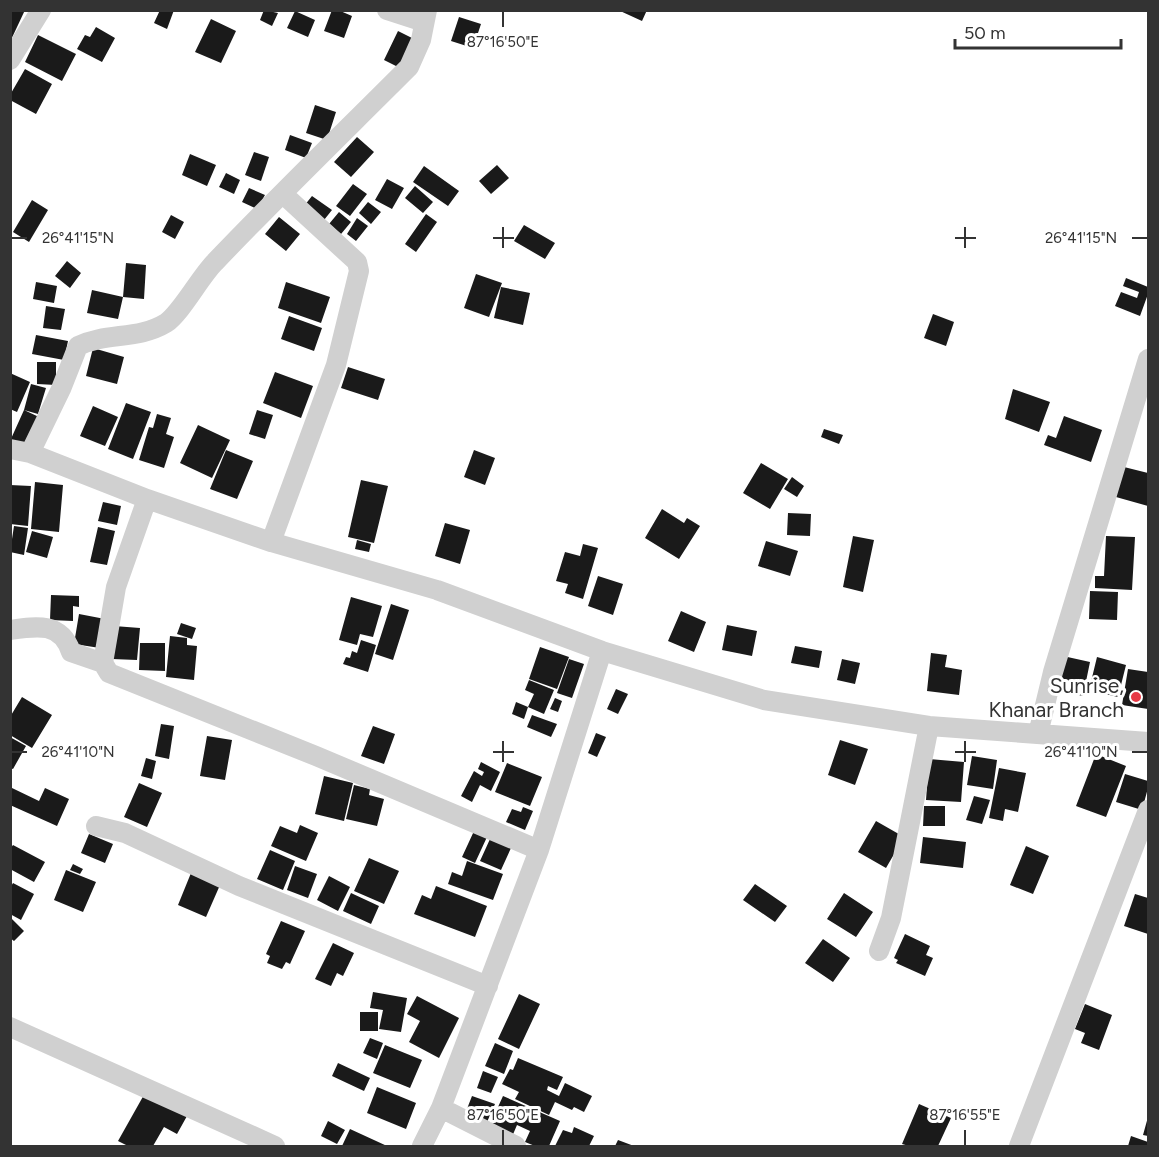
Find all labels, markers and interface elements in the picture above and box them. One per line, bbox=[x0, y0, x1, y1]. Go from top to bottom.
scale bar bbox=[955, 12, 1122, 50]
text: 50 m bbox=[964, 22, 1006, 44]
text: 87°16'50"E bbox=[467, 33, 539, 51]
text: 26°41'15"N bbox=[42, 229, 114, 247]
text: 26°41'15"N bbox=[1045, 229, 1117, 247]
place label: Sunrise, Khanar Branch bbox=[989, 673, 1124, 722]
marker: Sunrise, Khanar Branch bbox=[1129, 690, 1143, 704]
text: 26°41'10"N bbox=[41, 743, 115, 761]
text: 26°41'10"N bbox=[1044, 743, 1118, 761]
text: 87°16'50"E bbox=[467, 1106, 539, 1124]
text: 87°16'55"E bbox=[929, 1106, 1001, 1124]

